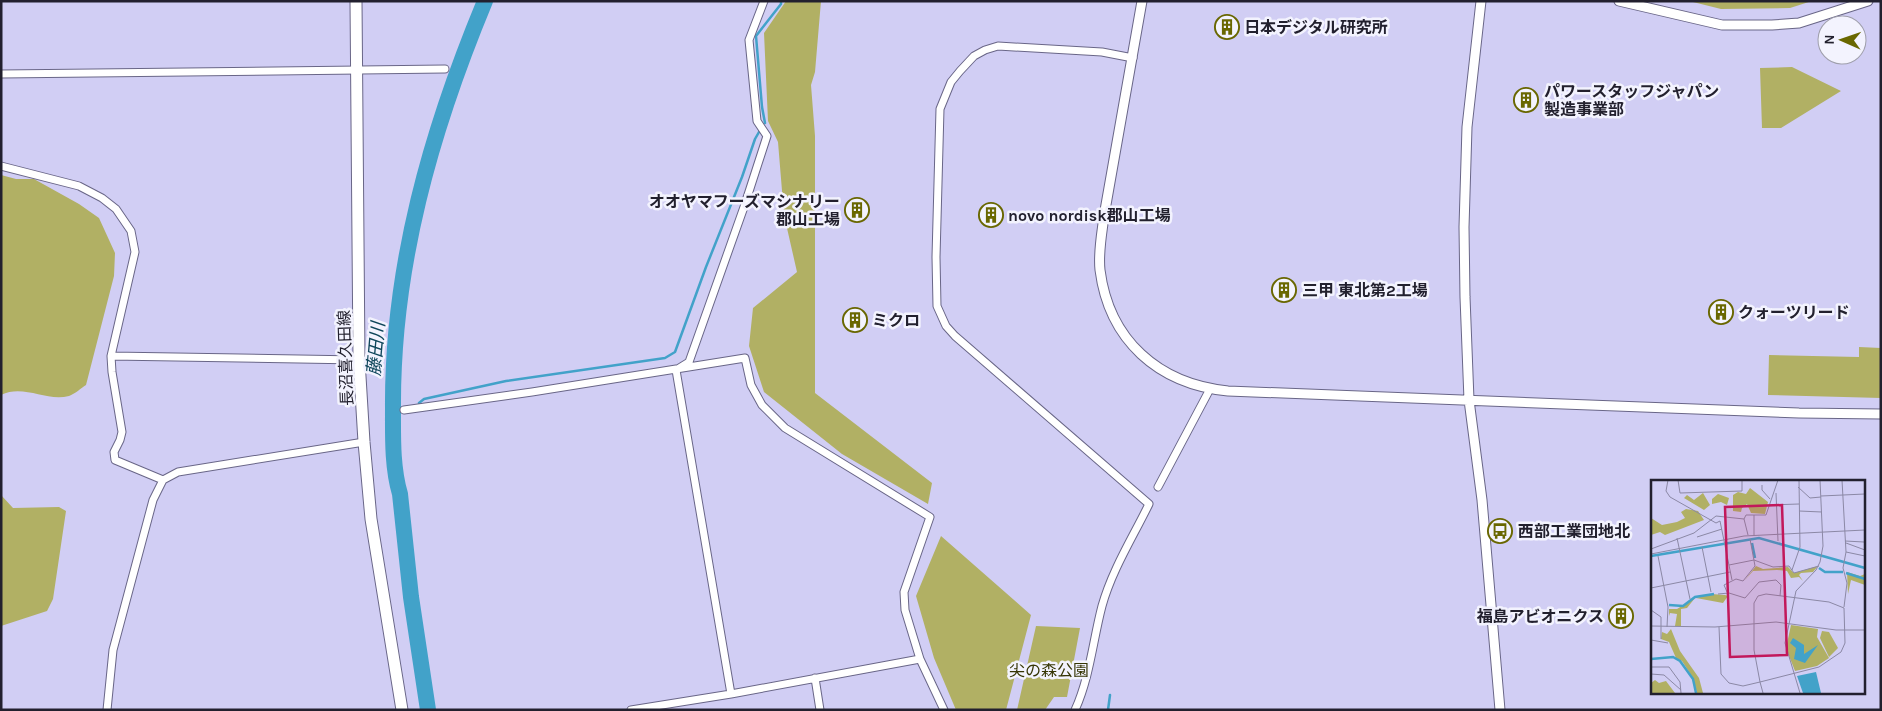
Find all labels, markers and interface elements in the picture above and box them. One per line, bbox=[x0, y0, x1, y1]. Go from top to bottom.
building icon: 日本デジタル研究所 bbox=[1214, 14, 1240, 40]
north arrow bbox=[1817, 15, 1867, 65]
place label: 日本デジタル研究所 bbox=[1244, 18, 1388, 37]
text: N bbox=[1821, 34, 1838, 45]
place label: パワースタッフジャパン 製造事業部 bbox=[1544, 82, 1719, 119]
building icon: パワースタッフジャパン 製造事業部 bbox=[1513, 87, 1539, 113]
place label: オオヤマフーズマシナリー 郡山工場 bbox=[649, 192, 840, 229]
building icon: オオヤマフーズマシナリー 郡山工場 bbox=[844, 197, 870, 223]
building icon: novo nordisk郡山工場 bbox=[978, 202, 1004, 228]
place label: novo nordisk郡山工場 bbox=[1008, 206, 1171, 225]
building icon: 三甲 東北第2工場 bbox=[1271, 277, 1297, 303]
place label: 三甲 東北第2工場 bbox=[1302, 281, 1428, 300]
building icon: クォーツリード bbox=[1708, 299, 1734, 325]
place label: クォーツリード bbox=[1738, 303, 1850, 322]
building icon: ミクロ bbox=[842, 307, 868, 333]
street label: 長沼喜久田線 bbox=[334, 310, 357, 406]
place label: ミクロ bbox=[872, 311, 920, 330]
water label: 藤田川 bbox=[363, 319, 389, 377]
inset map bbox=[1651, 480, 1864, 694]
bus stop icon: 西部工業団地北 bbox=[1487, 518, 1513, 544]
place label: 西部工業団地北 bbox=[1518, 522, 1630, 541]
building icon: 福島アビオニクス bbox=[1608, 603, 1634, 629]
place label: 福島アビオニクス bbox=[1476, 607, 1604, 626]
park label: 尖の森公園 bbox=[1009, 661, 1089, 680]

